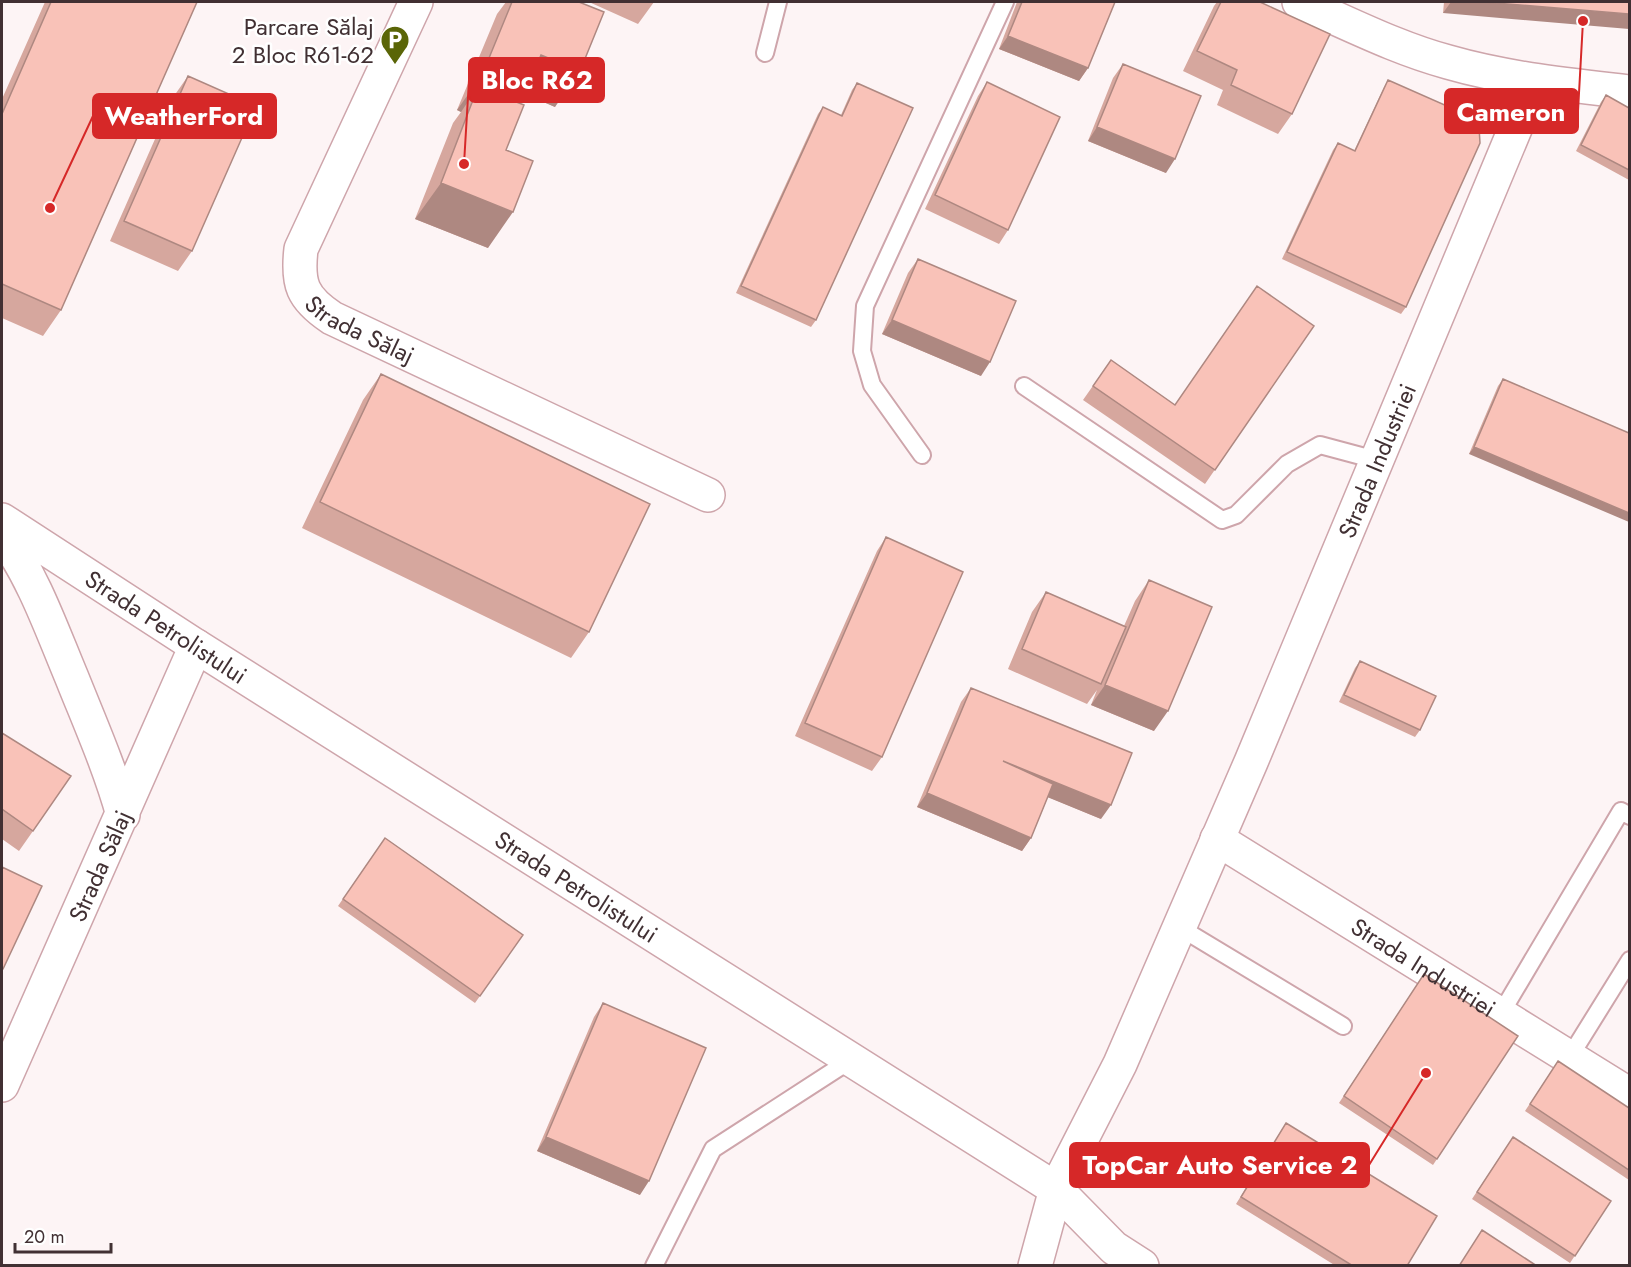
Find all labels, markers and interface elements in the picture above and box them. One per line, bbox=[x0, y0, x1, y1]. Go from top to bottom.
place label: Parcare Sălaj 2 Bloc R61-62 bbox=[232, 9, 374, 72]
parking icon: Parcare Sălaj 2 Bloc R61-62 bbox=[379, 24, 411, 66]
callout: Bloc R62 bbox=[469, 58, 604, 102]
text: Bloc R62 bbox=[481, 61, 593, 99]
callout: Cameron bbox=[1445, 89, 1578, 133]
text: Cameron bbox=[1456, 93, 1566, 131]
callout: WeatherFord bbox=[93, 94, 276, 138]
text: WeatherFord bbox=[105, 97, 263, 135]
street label: Strada Sălaj bbox=[297, 287, 420, 372]
street label: Strada Industriei bbox=[1329, 378, 1425, 543]
street label: Strada Petrolistului bbox=[78, 561, 254, 693]
street label: Strada Sălaj bbox=[60, 805, 140, 927]
street label: Strada Petrolistului bbox=[488, 822, 665, 951]
street label: Strada Industriei bbox=[1344, 909, 1503, 1025]
callout: TopCar Auto Service 2 bbox=[1070, 1143, 1369, 1187]
text: TopCar Auto Service 2 bbox=[1082, 1146, 1358, 1184]
scale bar bbox=[15, 1216, 111, 1254]
text: 20 m bbox=[24, 1224, 64, 1250]

